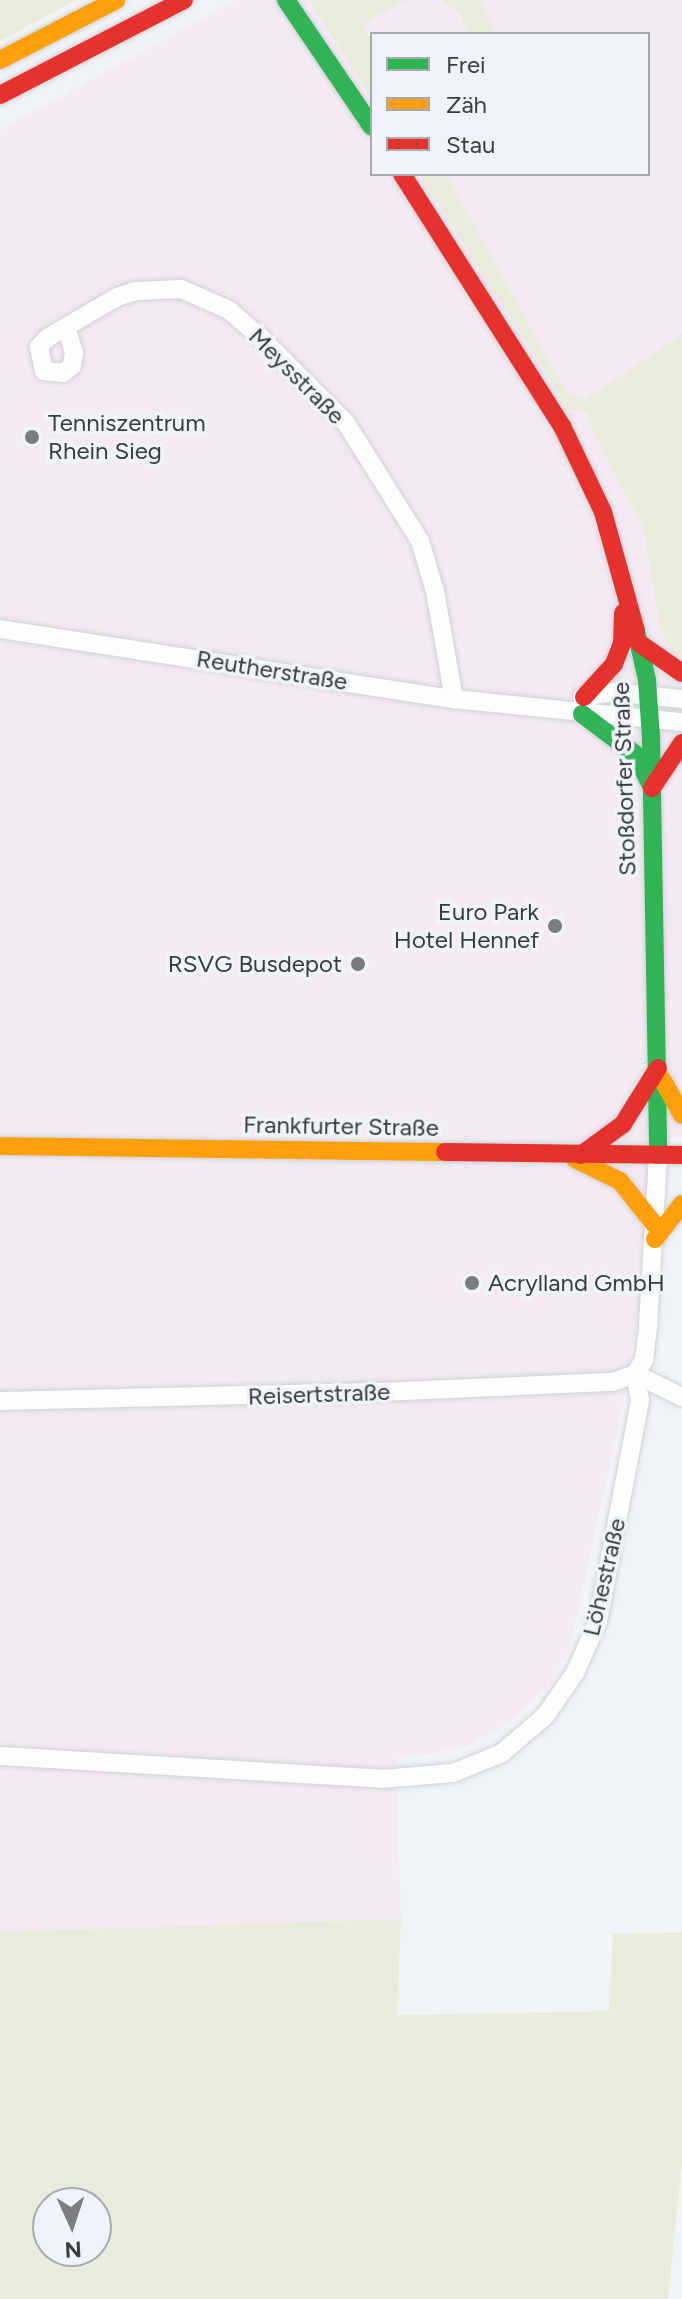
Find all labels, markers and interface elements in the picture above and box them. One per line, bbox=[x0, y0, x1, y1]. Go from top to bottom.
legend bbox=[370, 32, 650, 176]
text: Frei bbox=[446, 50, 486, 79]
text: Zäh bbox=[446, 90, 487, 119]
text: Stau bbox=[446, 130, 495, 159]
street label: Meysstraße bbox=[243, 322, 351, 430]
place label: Tenniszentrum Rhein Sieg bbox=[48, 409, 206, 465]
marker: Tenniszentrum Rhein Sieg bbox=[23, 428, 41, 446]
street label: Reutherstraße bbox=[194, 644, 350, 696]
street label: Stoßdorfer Straße bbox=[606, 682, 642, 876]
place label: Euro Park Hotel Hennef bbox=[394, 898, 539, 954]
marker: Euro Park Hotel Hennef bbox=[546, 917, 564, 935]
place label: RSVG Busdepot bbox=[168, 950, 342, 978]
marker: RSVG Busdepot bbox=[349, 955, 367, 973]
street label: Frankfurter Straße bbox=[243, 1110, 439, 1142]
place label: Acrylland GmbH bbox=[488, 1269, 665, 1297]
marker: Acrylland GmbH bbox=[463, 1274, 481, 1292]
street label: Reisertstraße bbox=[247, 1377, 391, 1411]
street label: Löhestraße bbox=[576, 1515, 632, 1639]
north arrow bbox=[32, 2187, 112, 2267]
text: N bbox=[64, 2236, 82, 2263]

